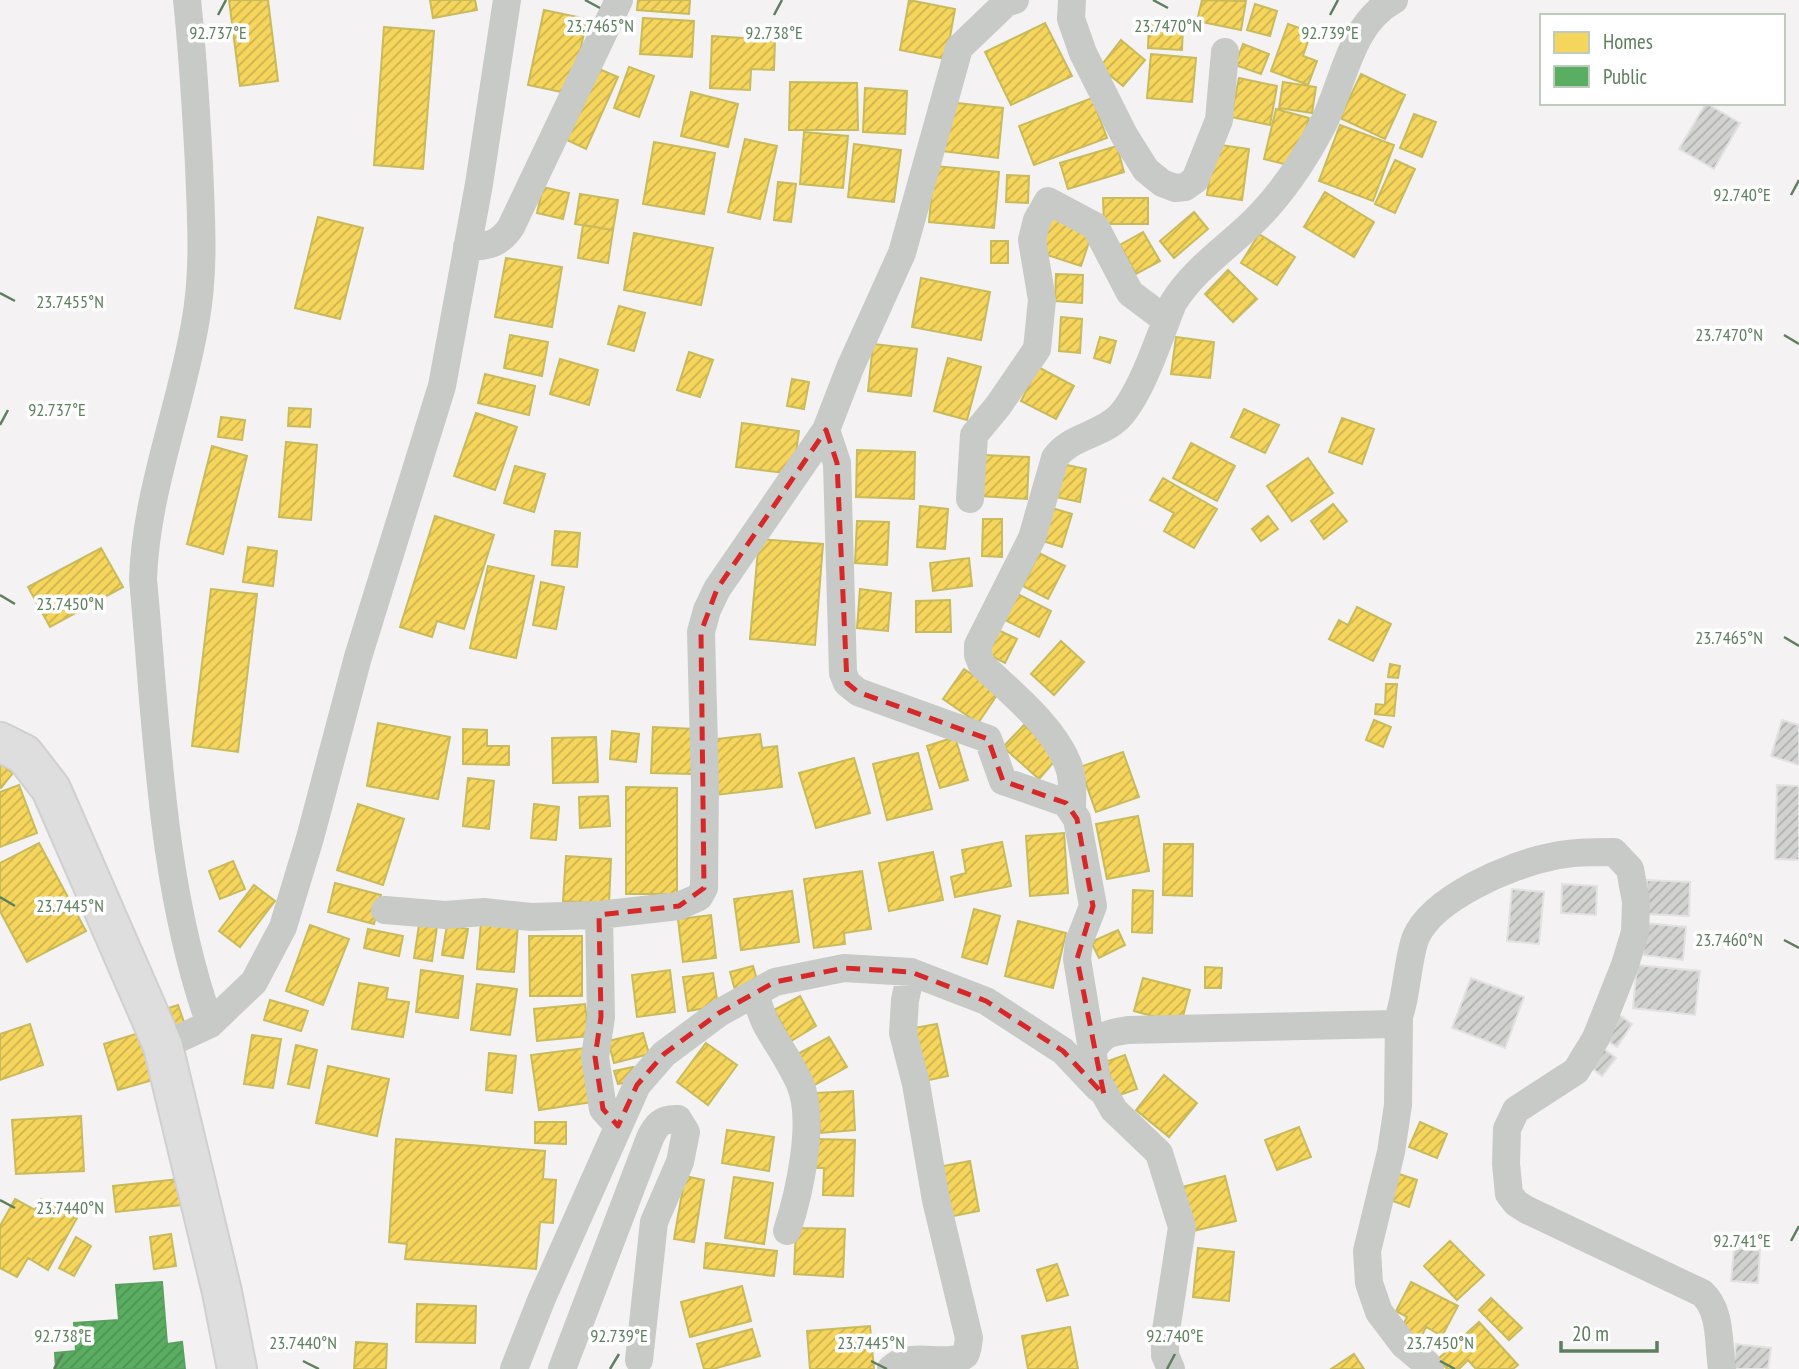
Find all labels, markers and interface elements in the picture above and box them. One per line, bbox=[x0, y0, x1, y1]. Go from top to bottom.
text: 23.7465°N bbox=[566, 14, 634, 37]
text: 23.7470°N bbox=[1134, 14, 1202, 37]
legend bbox=[1540, 14, 1785, 105]
text: 92.737°E bbox=[189, 21, 247, 44]
text: 92.738°E bbox=[745, 21, 803, 44]
text: 92.739°E bbox=[1301, 21, 1359, 44]
text: Homes bbox=[1603, 28, 1653, 55]
text: Public bbox=[1603, 63, 1648, 90]
text: 92.740°E bbox=[1713, 183, 1771, 206]
text: 23.7455°N bbox=[36, 290, 104, 313]
text: 23.7470°N bbox=[1695, 323, 1763, 346]
text: 92.737°E bbox=[28, 398, 86, 421]
text: 23.7450°N bbox=[36, 592, 104, 615]
text: 23.7465°N bbox=[1695, 626, 1763, 649]
text: 23.7445°N bbox=[36, 894, 104, 917]
text: 23.7460°N bbox=[1695, 928, 1763, 951]
text: 23.7440°N bbox=[36, 1196, 104, 1219]
text: 92.741°E bbox=[1713, 1229, 1771, 1252]
scale bar bbox=[1561, 1310, 1657, 1354]
text: 20 m bbox=[1572, 1320, 1609, 1347]
text: 92.738°E bbox=[34, 1324, 92, 1347]
text: 92.739°E bbox=[590, 1324, 648, 1347]
text: 92.740°E bbox=[1146, 1324, 1204, 1347]
text: 23.7440°N bbox=[269, 1331, 337, 1354]
text: 23.7445°N bbox=[837, 1331, 905, 1354]
text: 23.7450°N bbox=[1406, 1331, 1474, 1354]

